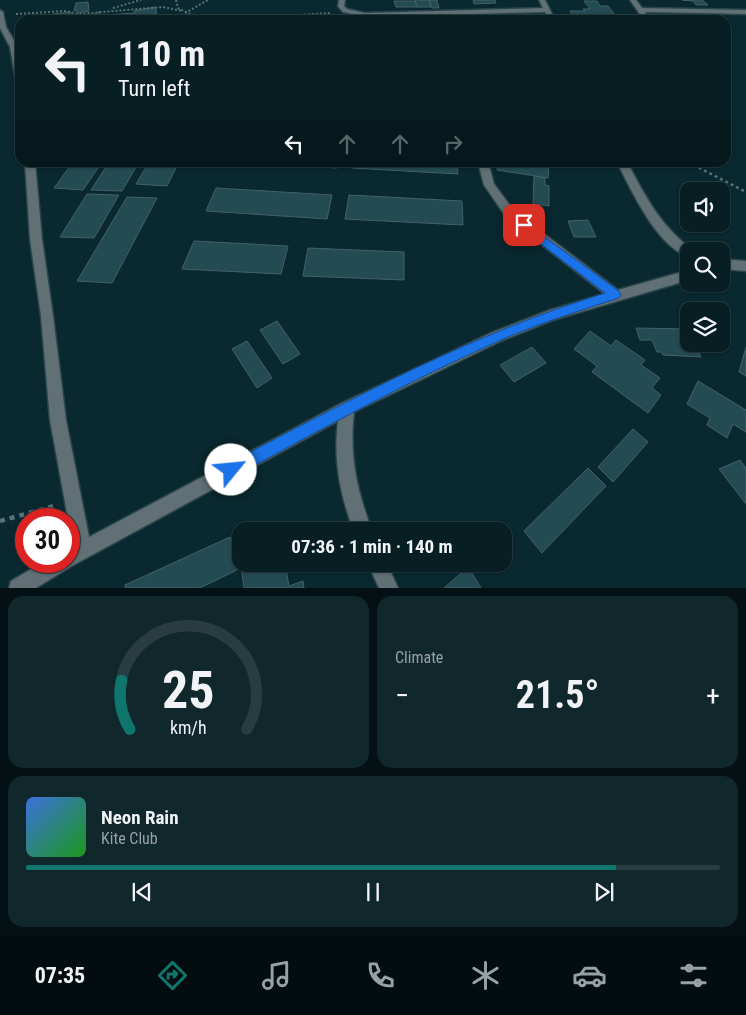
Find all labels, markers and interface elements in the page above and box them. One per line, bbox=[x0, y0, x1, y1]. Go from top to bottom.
text: 110 m bbox=[118, 34, 205, 75]
icon: left bbox=[35, 35, 100, 100]
text: Turn left bbox=[118, 76, 190, 101]
icon: left bbox=[280, 130, 308, 158]
icon: ahead bbox=[333, 130, 361, 158]
icon: ahead bbox=[386, 130, 414, 158]
icon: right bbox=[439, 130, 467, 158]
map controls bbox=[680, 182, 730, 352]
button: sound bbox=[680, 182, 730, 232]
pin bbox=[503, 204, 545, 246]
icon: arrive bbox=[510, 211, 538, 239]
button: search bbox=[680, 242, 730, 292]
button: layers bbox=[680, 302, 730, 352]
position arrow bbox=[204, 443, 256, 495]
speed limit sign: 30 bbox=[15, 508, 80, 573]
text: 07:36 · 1 min · 140 m bbox=[291, 535, 453, 558]
text: Climate bbox=[395, 648, 443, 667]
text: 25 bbox=[162, 660, 215, 721]
text: 21.5° bbox=[516, 673, 599, 717]
text: − bbox=[395, 679, 409, 712]
text: + bbox=[706, 679, 720, 712]
text: km/h bbox=[170, 717, 207, 738]
text: Neon Rain bbox=[101, 806, 179, 829]
text: Kite Club bbox=[101, 829, 158, 848]
icon: previous bbox=[128, 878, 156, 906]
icon: pause bbox=[359, 878, 387, 906]
icon: next bbox=[590, 878, 618, 906]
icon: directions bbox=[155, 958, 190, 993]
icon: music bbox=[259, 958, 294, 993]
icon: phone bbox=[363, 958, 398, 993]
icon: climate bbox=[468, 958, 503, 993]
icon: car bbox=[572, 958, 607, 993]
icon: filters bbox=[676, 958, 711, 993]
text: 07:35 bbox=[35, 963, 85, 988]

